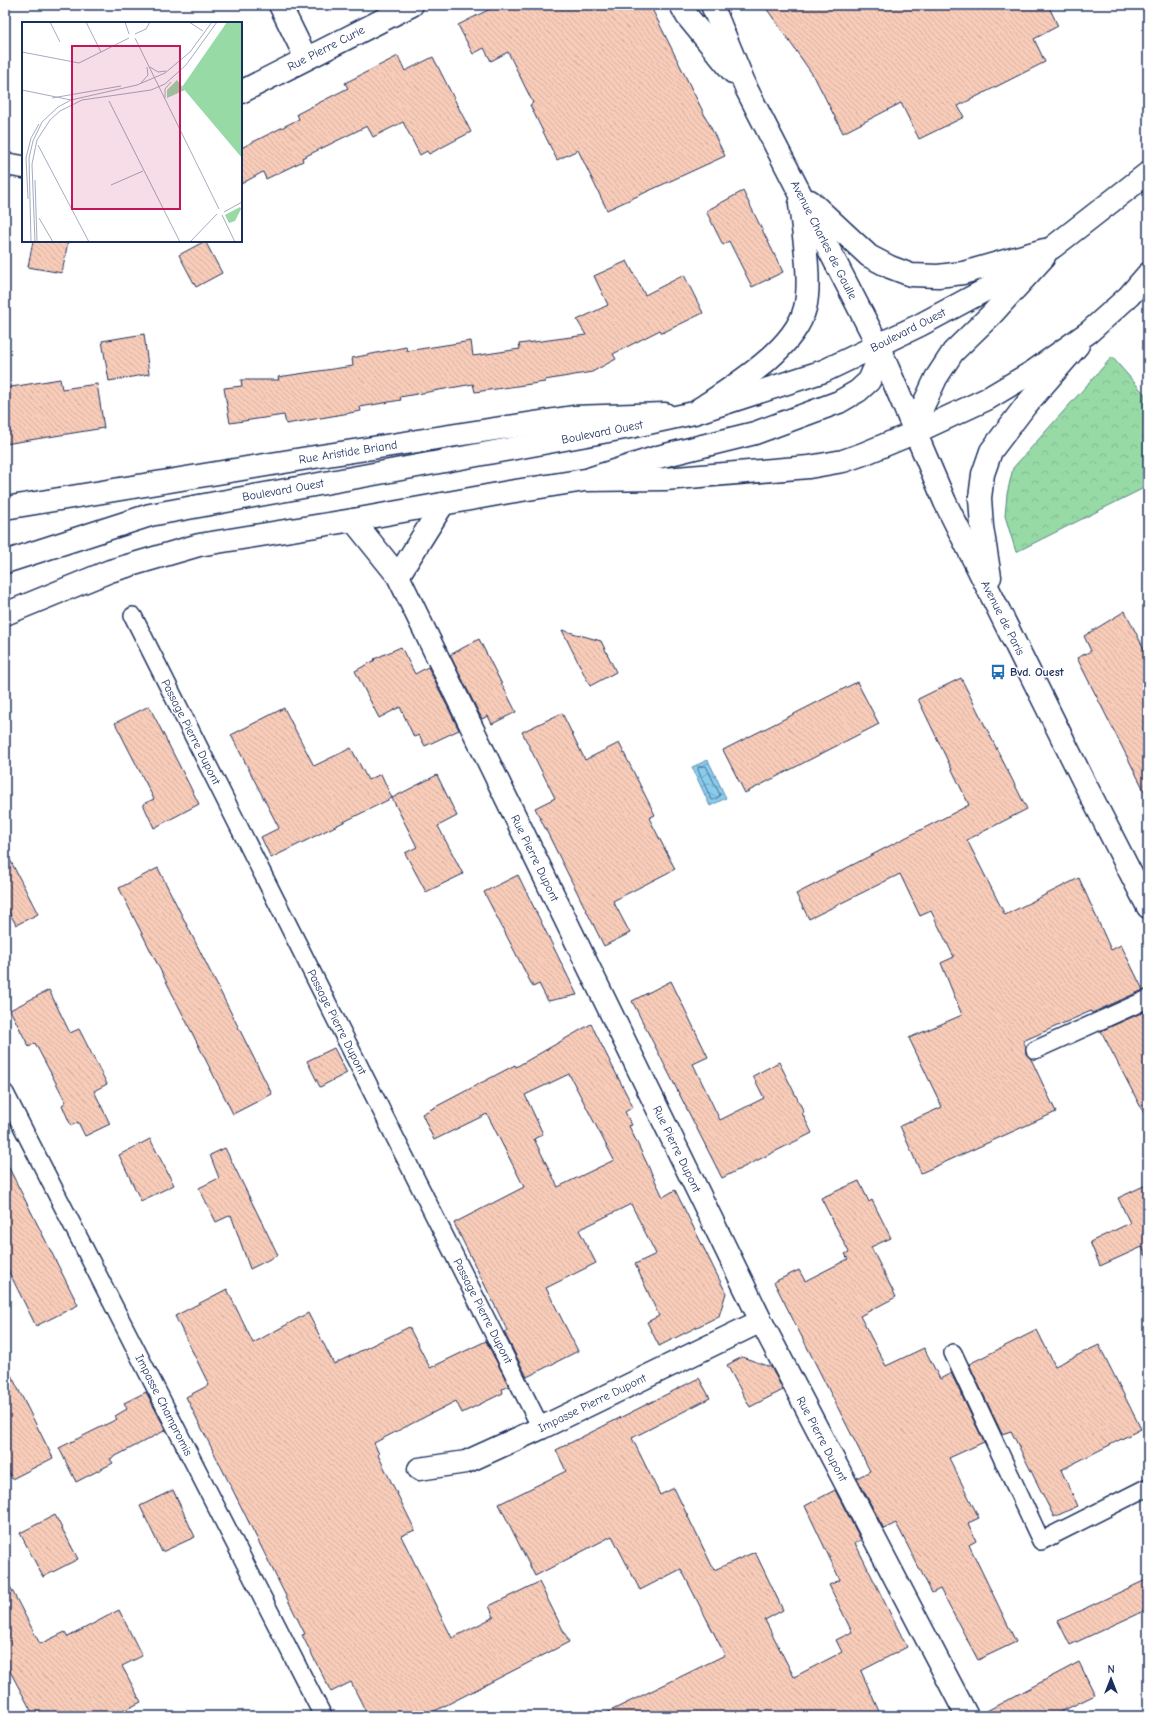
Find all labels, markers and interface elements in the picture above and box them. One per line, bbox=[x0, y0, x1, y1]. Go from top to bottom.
inset map bbox=[22, 22, 242, 242]
street label: Rue Pierre Curie bbox=[285, 22, 367, 74]
street label: Avenue Charles de Gaulle bbox=[788, 178, 860, 302]
street label: Boulevard Ouest bbox=[868, 305, 948, 355]
street label: Boulevard Ouest bbox=[560, 417, 644, 447]
street label: Rue Aristide Briand bbox=[298, 437, 398, 467]
street label: Boulevard Ouest bbox=[241, 476, 325, 504]
street label: Avenue de Paris bbox=[978, 578, 1028, 658]
bus stop icon: Bvd. Ouest bbox=[989, 663, 1007, 681]
place label: Bvd. Ouest bbox=[1010, 665, 1065, 679]
street label: Passage Pierre Dupont bbox=[158, 677, 224, 787]
street label: Rue Pierre Dupont bbox=[508, 812, 562, 904]
street label: Passage Pierre Dupont bbox=[304, 967, 370, 1077]
street label: Rue Pierre Dupont bbox=[650, 1103, 704, 1195]
street label: Passage Pierre Dupont bbox=[450, 1256, 516, 1366]
street label: Impasse Champromis bbox=[132, 1352, 196, 1458]
street label: Impasse Pierre Dupont bbox=[536, 1371, 649, 1435]
street label: Rue Pierre Dupont bbox=[794, 1394, 851, 1485]
north arrow bbox=[1091, 1659, 1131, 1699]
text: N bbox=[1107, 1663, 1115, 1676]

